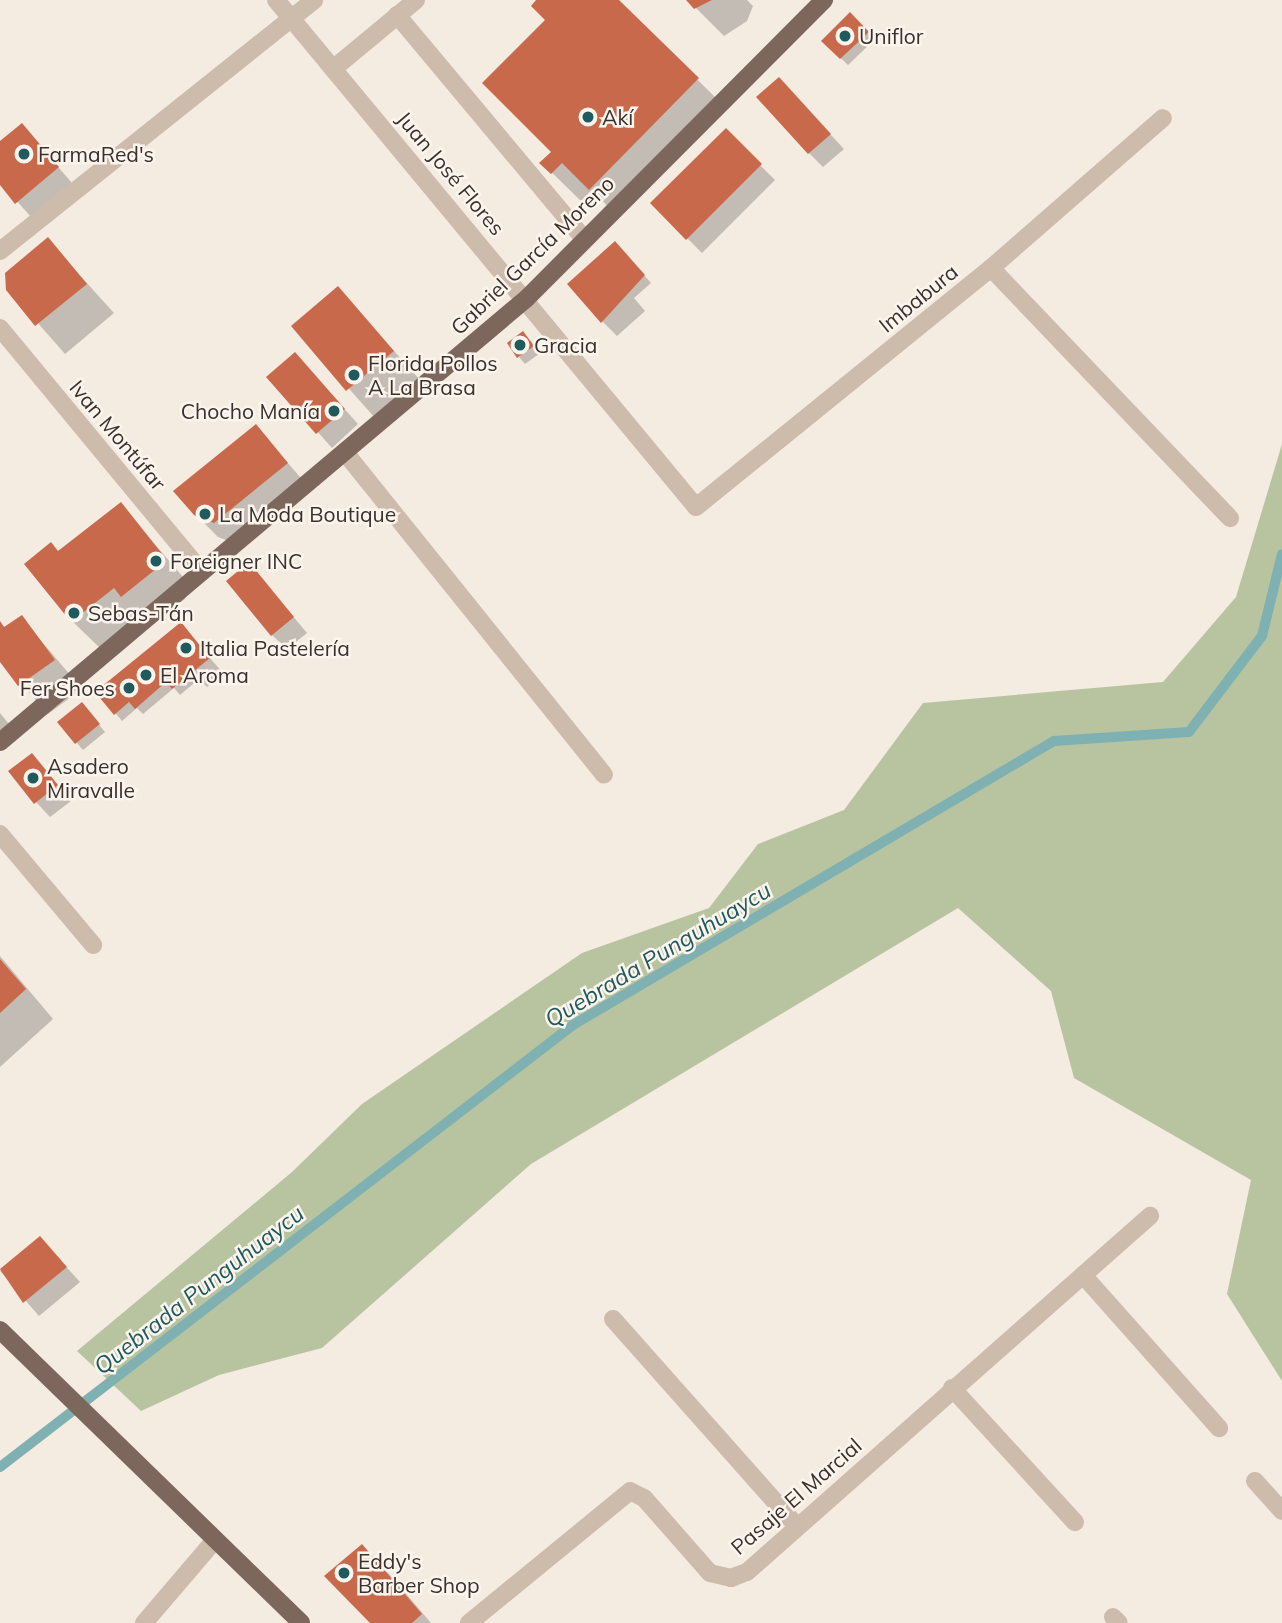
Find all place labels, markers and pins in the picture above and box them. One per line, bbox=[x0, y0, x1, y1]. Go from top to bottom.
place label: Uniflor bbox=[859, 23, 923, 49]
marker: Uniflor bbox=[837, 28, 853, 44]
place label: Akí bbox=[602, 104, 633, 130]
marker: Akí bbox=[580, 109, 596, 125]
place label: FarmaRed's bbox=[38, 141, 154, 167]
marker: FarmaRed's bbox=[16, 146, 32, 162]
place label: Gracia bbox=[534, 332, 597, 358]
marker: Gracia bbox=[512, 337, 528, 353]
place label: Florida Pollos A La Brasa bbox=[368, 350, 498, 400]
marker: Florida Pollos A La Brasa bbox=[346, 367, 362, 383]
place label: Chocho Manía bbox=[181, 398, 320, 424]
marker: Chocho Manía bbox=[326, 403, 342, 419]
place label: La Moda Boutique bbox=[219, 501, 396, 527]
marker: La Moda Boutique bbox=[197, 506, 213, 522]
place label: Foreigner INC bbox=[170, 548, 302, 574]
marker: Foreigner INC bbox=[148, 553, 164, 569]
place label: Sebas-Tán bbox=[88, 600, 194, 626]
marker: Sebas-Tán bbox=[66, 605, 82, 621]
place label: Italia Pastelería bbox=[200, 635, 350, 661]
marker: Italia Pastelería bbox=[178, 640, 194, 656]
place label: El Aroma bbox=[160, 662, 249, 688]
marker: El Aroma bbox=[138, 667, 154, 683]
place label: Fer Shoes bbox=[20, 675, 115, 701]
marker: Fer Shoes bbox=[121, 680, 137, 696]
place label: Asadero Miravalle bbox=[47, 753, 135, 803]
marker: Asadero Miravalle bbox=[25, 770, 41, 786]
place label: Eddy's Barber Shop bbox=[358, 1548, 480, 1598]
marker: Eddy's Barber Shop bbox=[336, 1565, 352, 1581]

